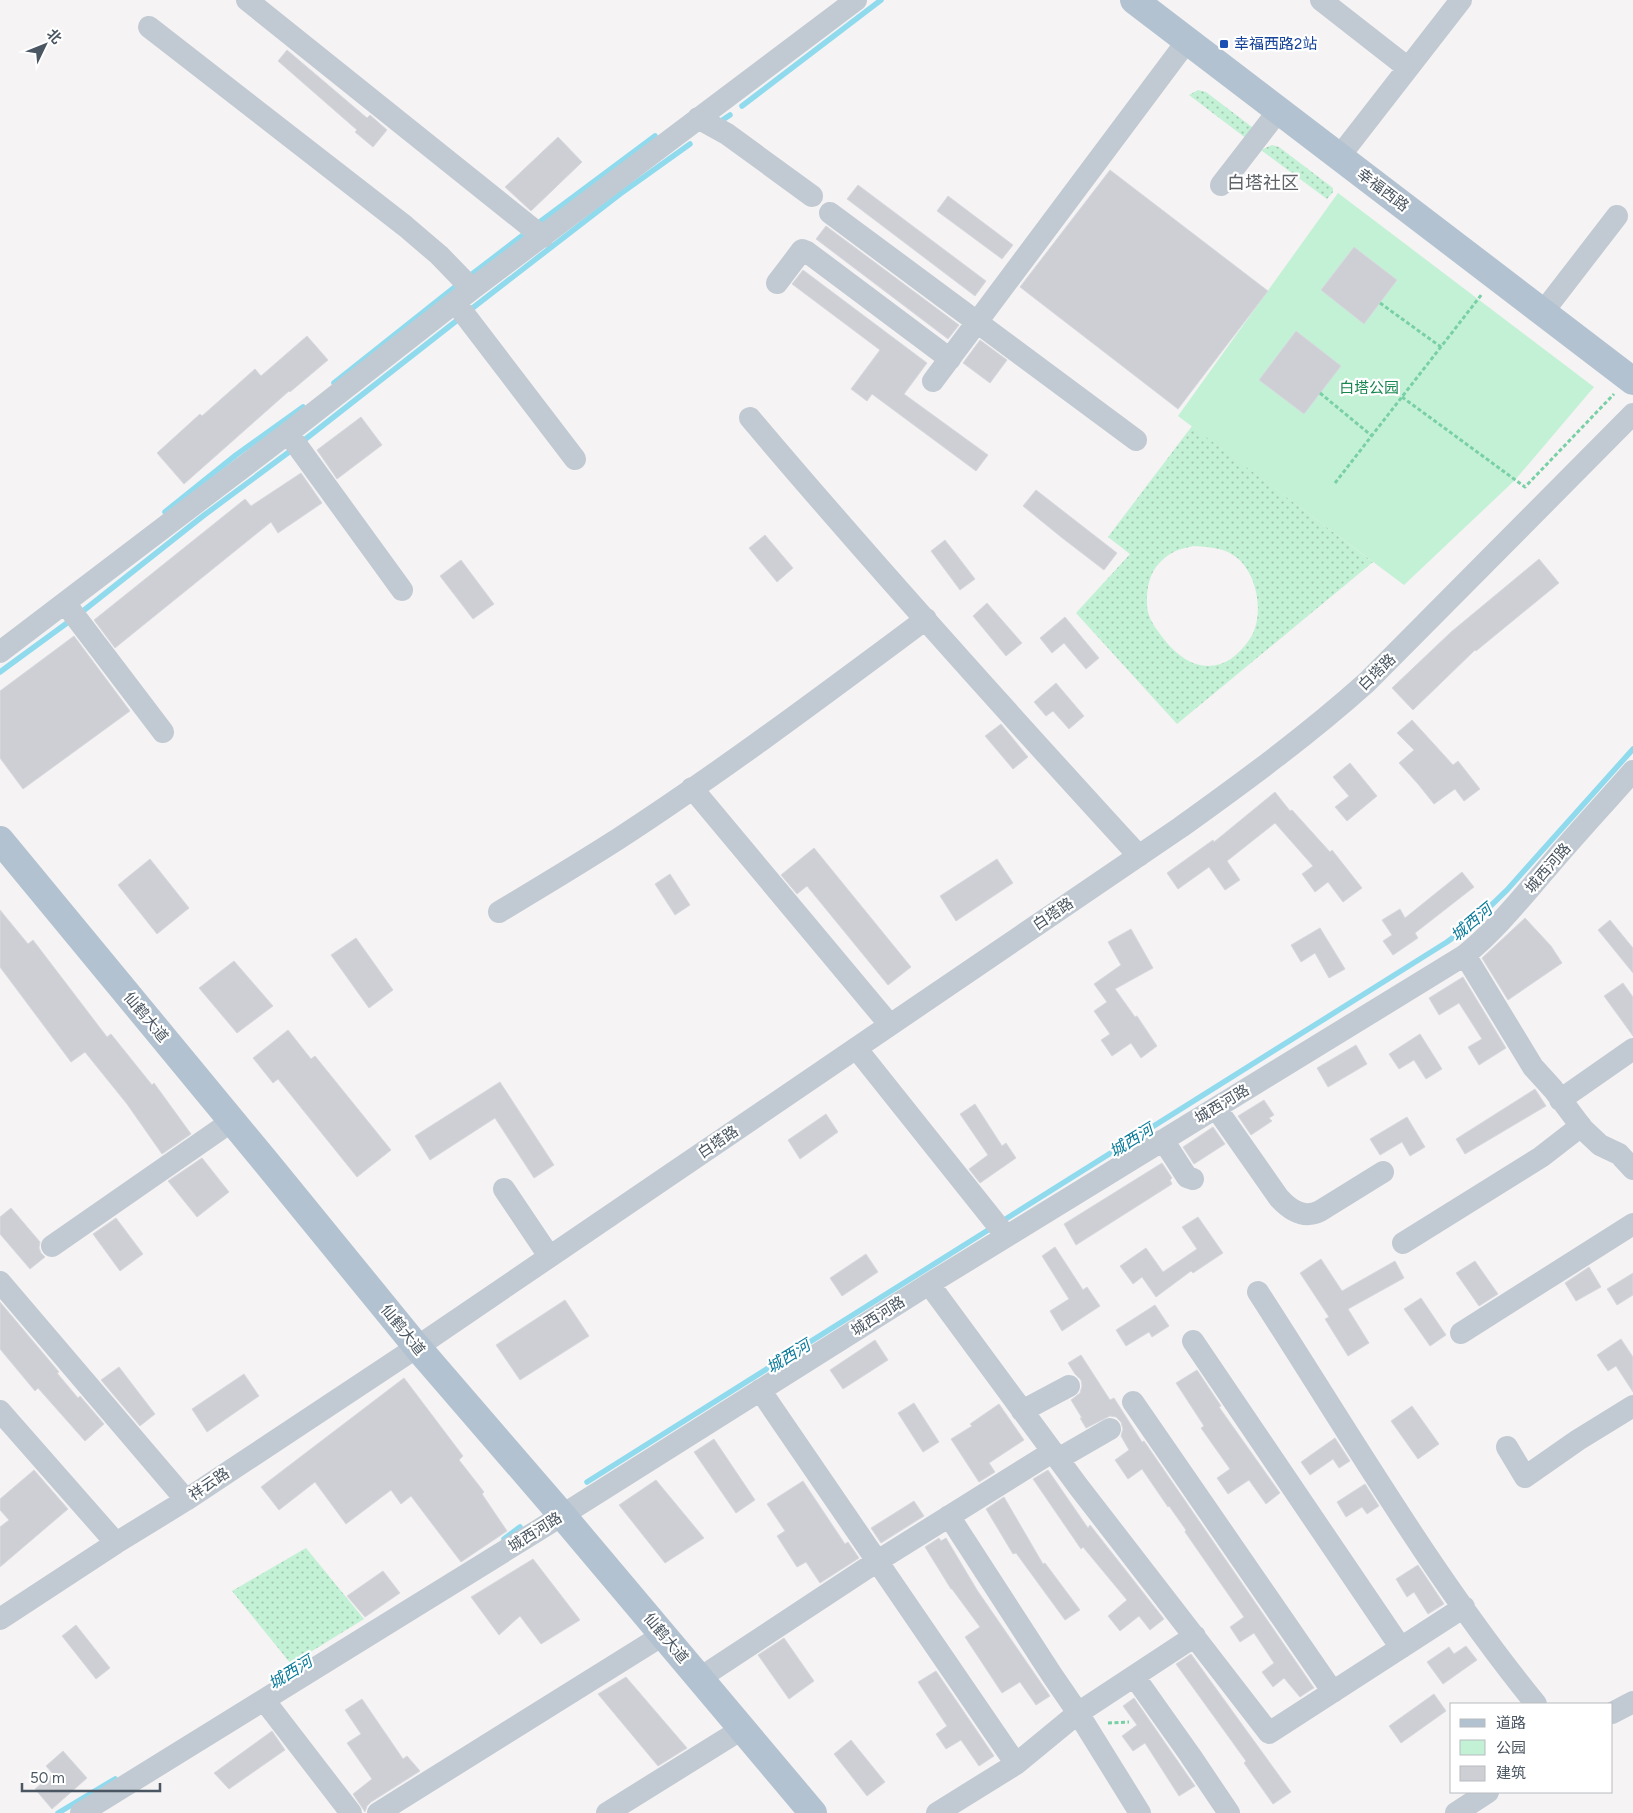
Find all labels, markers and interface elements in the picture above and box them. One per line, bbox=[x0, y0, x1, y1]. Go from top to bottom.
north arrow bbox=[20, 20, 70, 70]
text: 北 bbox=[43, 26, 65, 47]
place label: 幸福西路2站 bbox=[1234, 35, 1317, 53]
marker: 幸福西路2站 bbox=[1218, 38, 1230, 50]
street label: 幸福西路 bbox=[1354, 165, 1412, 215]
district label: 白塔社区 bbox=[1227, 172, 1299, 194]
park label: 白塔公园 bbox=[1339, 379, 1399, 397]
street label: 白塔路 bbox=[1355, 650, 1399, 694]
street label: 城西河路 bbox=[1522, 839, 1574, 897]
street label: 白塔路 bbox=[1029, 894, 1077, 934]
water label: 城西河 bbox=[1447, 898, 1498, 945]
street label: 仙鹤大道 bbox=[120, 988, 172, 1046]
street label: 城西河路 bbox=[1192, 1081, 1252, 1127]
water label: 城西河 bbox=[1106, 1118, 1159, 1161]
street label: 白塔路 bbox=[694, 1122, 742, 1162]
street label: 城西河路 bbox=[848, 1292, 908, 1340]
street label: 仙鹤大道 bbox=[377, 1301, 429, 1359]
water label: 城西河 bbox=[763, 1334, 816, 1377]
street label: 祥云路 bbox=[185, 1464, 233, 1504]
street label: 城西河路 bbox=[505, 1508, 565, 1556]
street label: 仙鹤大道 bbox=[640, 1609, 692, 1667]
water label: 城西河 bbox=[265, 1650, 318, 1693]
legend bbox=[1450, 1703, 1613, 1793]
text: 道路 bbox=[1496, 1714, 1526, 1732]
text: 公园 bbox=[1496, 1739, 1526, 1757]
scale bar bbox=[22, 1760, 160, 1792]
text: 建筑 bbox=[1496, 1764, 1526, 1782]
text: 50 m bbox=[30, 1769, 65, 1787]

